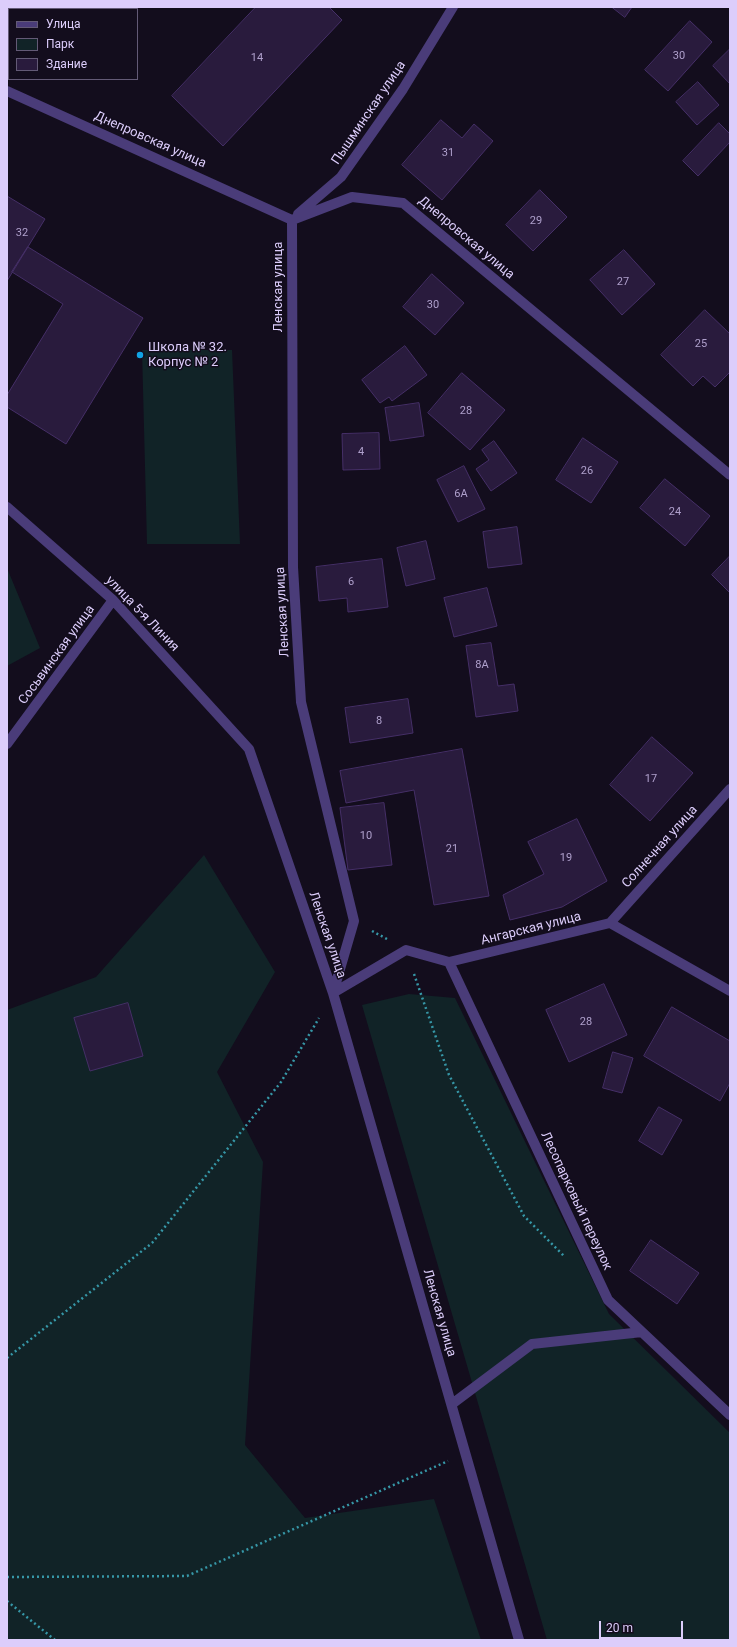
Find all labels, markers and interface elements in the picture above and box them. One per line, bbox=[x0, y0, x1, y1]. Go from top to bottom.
legend bbox=[8, 8, 138, 80]
text: Улица bbox=[46, 17, 81, 31]
text: Парк bbox=[46, 37, 74, 51]
house number: 30 bbox=[673, 49, 685, 63]
house number: 14 bbox=[251, 51, 263, 65]
text: Здание bbox=[46, 57, 87, 71]
street label: Пышминская улица bbox=[329, 58, 409, 168]
street label: Днепровская улица bbox=[92, 108, 208, 172]
house number: 31 bbox=[442, 146, 454, 160]
street label: Днепровская улица bbox=[415, 193, 517, 283]
house number: 29 bbox=[530, 214, 542, 228]
house number: 32 bbox=[16, 226, 28, 240]
street label: Ленская улица bbox=[271, 242, 287, 332]
house number: 27 bbox=[617, 275, 629, 289]
house number: 30 bbox=[427, 298, 439, 312]
house number: 25 bbox=[695, 337, 707, 351]
place label: Школа № 32. Корпус № 2 bbox=[148, 340, 227, 371]
marker: Школа № 32. Корпус № 2 bbox=[135, 350, 145, 360]
house number: 28 bbox=[460, 404, 472, 418]
house number: 4 bbox=[358, 445, 364, 459]
house number: 26 bbox=[581, 464, 593, 478]
house number: 6А bbox=[454, 487, 468, 501]
house number: 24 bbox=[669, 505, 681, 519]
street label: Ленская улица bbox=[273, 566, 293, 658]
street label: улица 5-я Линия bbox=[102, 573, 182, 655]
house number: 6 bbox=[348, 575, 354, 589]
street label: Сосьвинская улица bbox=[16, 602, 98, 708]
house number: 8А bbox=[475, 658, 489, 672]
house number: 8 bbox=[376, 714, 382, 728]
house number: 17 bbox=[645, 772, 657, 786]
street label: Солнечная улица bbox=[619, 803, 701, 891]
house number: 10 bbox=[360, 829, 372, 843]
house number: 21 bbox=[446, 842, 458, 856]
house number: 19 bbox=[560, 851, 572, 865]
street label: Ленская улица bbox=[305, 890, 349, 980]
street label: Ангарская улица bbox=[479, 909, 583, 949]
house number: 28 bbox=[580, 1015, 592, 1029]
street label: Лесопарковый переулок bbox=[537, 1129, 615, 1273]
street label: Ленская улица bbox=[419, 1267, 459, 1359]
scale bar bbox=[601, 1613, 685, 1639]
text: 20 m bbox=[606, 1621, 633, 1635]

